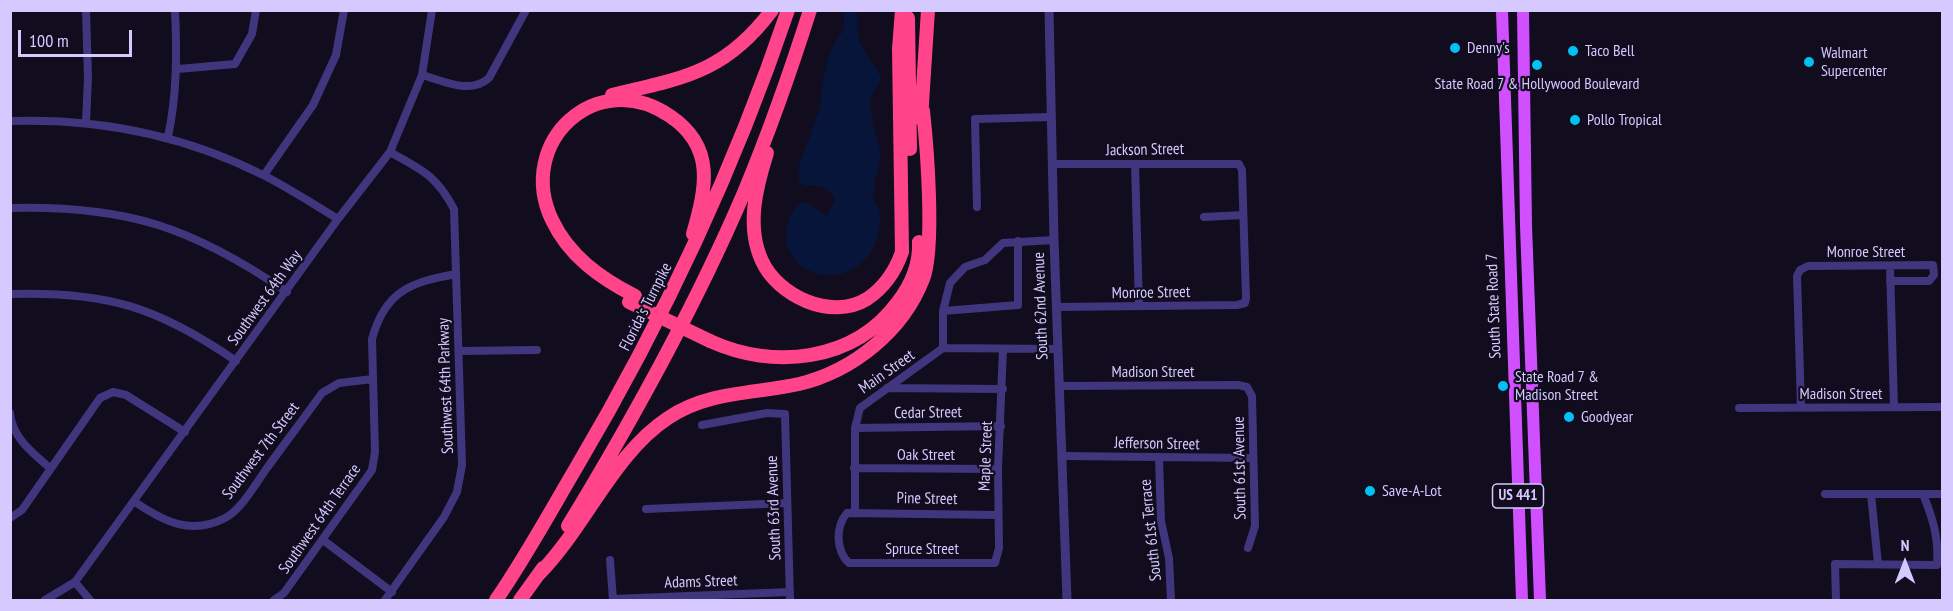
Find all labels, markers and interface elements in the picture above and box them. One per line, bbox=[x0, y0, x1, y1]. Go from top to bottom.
scale bar bbox=[21, 18, 135, 56]
text: 100 m bbox=[29, 29, 69, 52]
place label: Denny's bbox=[1467, 38, 1510, 58]
marker: Denny's bbox=[1448, 41, 1462, 55]
place label: Taco Bell bbox=[1585, 41, 1635, 61]
place label: Walmart Supercenter bbox=[1821, 43, 1887, 81]
marker: Taco Bell bbox=[1566, 44, 1580, 58]
marker: Walmart Supercenter bbox=[1802, 55, 1816, 69]
marker: State Road 7 & Hollywood Boulevard bbox=[1530, 58, 1544, 72]
place label: State Road 7 & Hollywood Boulevard bbox=[1434, 74, 1640, 94]
place label: Pollo Tropical bbox=[1587, 110, 1662, 130]
marker: Pollo Tropical bbox=[1568, 113, 1582, 127]
street label: Jackson Street bbox=[1106, 140, 1184, 160]
street label: Monroe Street bbox=[1827, 242, 1905, 262]
street label: Southwest 64th Way bbox=[224, 247, 306, 349]
street label: South 62nd Avenue bbox=[1030, 252, 1052, 360]
street label: South State Road 7 bbox=[1483, 253, 1505, 359]
street label: Florida's Turnpike bbox=[616, 260, 676, 354]
street label: Monroe Street bbox=[1112, 283, 1190, 303]
street label: Southwest 64th Parkway bbox=[434, 318, 458, 454]
street label: Main Street bbox=[855, 346, 919, 398]
street label: Madison Street bbox=[1112, 362, 1194, 382]
place label: State Road 7 & Madison Street bbox=[1515, 367, 1599, 405]
marker: State Road 7 & Madison Street bbox=[1496, 379, 1510, 393]
street label: Madison Street bbox=[1800, 384, 1882, 404]
street label: Southwest 7th Street bbox=[218, 399, 304, 503]
street label: Cedar Street bbox=[894, 403, 962, 423]
place label: Goodyear bbox=[1581, 407, 1633, 427]
marker: Goodyear bbox=[1562, 410, 1576, 424]
street label: South 61st Avenue bbox=[1229, 416, 1251, 520]
street label: Maple Street bbox=[975, 420, 997, 492]
street label: Jefferson Street bbox=[1114, 434, 1200, 454]
street label: Oak Street bbox=[897, 445, 955, 465]
street label: South 63rd Avenue bbox=[763, 455, 785, 561]
street label: Southwest 64th Terrace bbox=[275, 460, 365, 578]
street label: South 61st Terrace bbox=[1136, 478, 1166, 582]
place label: Save-A-Lot bbox=[1382, 481, 1442, 501]
marker: Save-A-Lot bbox=[1363, 484, 1377, 498]
road number: US 441 bbox=[1492, 484, 1544, 508]
street label: Pine Street bbox=[896, 489, 958, 509]
north arrow bbox=[1875, 533, 1935, 593]
text: N bbox=[1901, 535, 1909, 555]
street label: Spruce Street bbox=[885, 539, 959, 559]
street label: Adams Street bbox=[664, 571, 738, 593]

